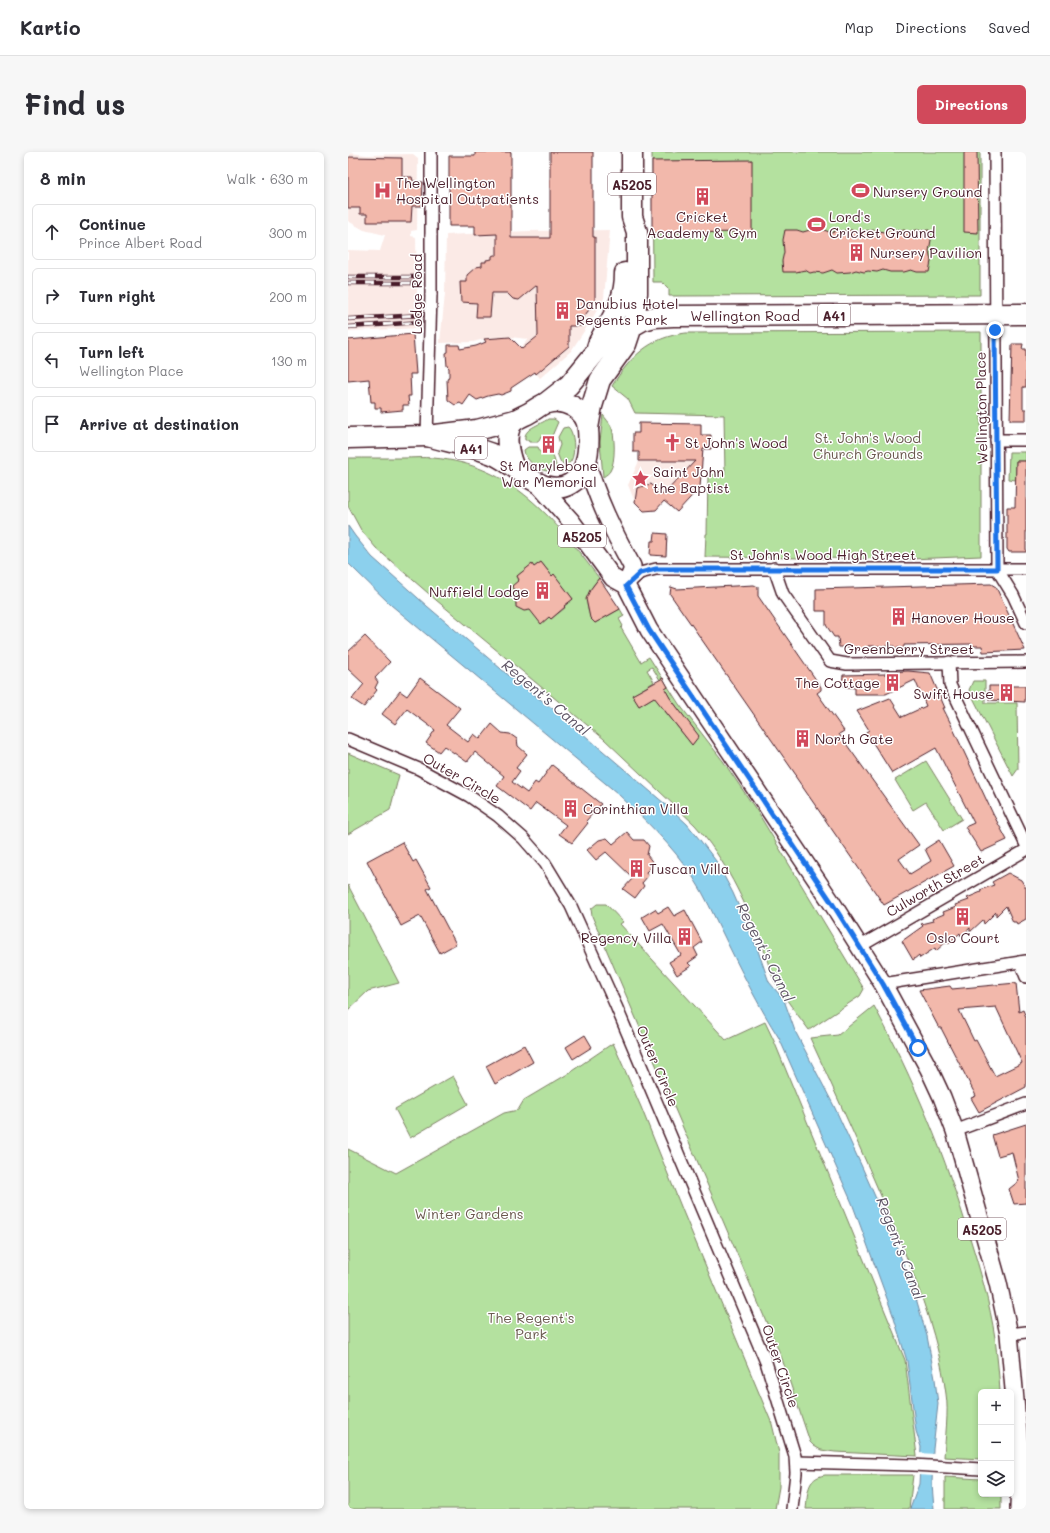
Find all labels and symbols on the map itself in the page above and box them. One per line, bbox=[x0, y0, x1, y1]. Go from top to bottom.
place label: The Wellington Hospital Outpatients bbox=[396, 173, 539, 208]
road number: A5205 bbox=[608, 173, 656, 195]
hospital icon: The Wellington Hospital Outpatients bbox=[373, 180, 393, 200]
sports icon: Nursery Ground bbox=[850, 181, 870, 201]
place label: Nursery Ground bbox=[873, 182, 982, 201]
building icon: Cricket Academy & Gym bbox=[692, 186, 712, 206]
place label: Cricket Academy & Gym bbox=[647, 207, 757, 242]
place label: Lord's Cricket Ground bbox=[829, 207, 935, 242]
sports icon: Lord's Cricket Ground bbox=[806, 214, 826, 234]
building icon: Nursery Pavilion bbox=[847, 242, 867, 262]
place label: Nursery Pavilion bbox=[870, 243, 982, 262]
street label: Lodge Road bbox=[407, 254, 426, 334]
place label: Danubius Hotel Regents Park bbox=[576, 294, 679, 329]
building icon: Danubius Hotel Regents Park bbox=[553, 301, 573, 321]
road number: A41 bbox=[818, 304, 850, 326]
street label: Wellington Road bbox=[690, 306, 800, 325]
route end bbox=[986, 321, 1004, 339]
street label: Wellington Place bbox=[971, 352, 991, 464]
park label: St. John's Wood Church Grounds bbox=[813, 428, 923, 463]
church icon: St John's Wood bbox=[662, 432, 682, 452]
place label: St John's Wood bbox=[685, 433, 787, 452]
building icon: St Marylebone War Memorial bbox=[539, 435, 559, 455]
road number: A41 bbox=[455, 437, 487, 459]
place label: St Marylebone War Memorial bbox=[500, 456, 598, 491]
place label: Saint John the Baptist bbox=[653, 462, 730, 497]
place icon: Saint John the Baptist bbox=[630, 469, 650, 489]
road number: A5205 bbox=[558, 525, 606, 547]
street label: St John's Wood High Street bbox=[730, 545, 916, 564]
building icon: Nuffield Lodge bbox=[532, 581, 552, 601]
place label: Nuffield Lodge bbox=[429, 582, 529, 601]
building icon: Hanover House bbox=[888, 607, 908, 627]
place label: Hanover House bbox=[911, 608, 1015, 627]
street label: Greenberry Street bbox=[844, 639, 974, 658]
water label: Regent's Canal bbox=[498, 654, 594, 740]
building icon: The Cottage bbox=[883, 672, 903, 692]
place label: The Cottage bbox=[795, 673, 880, 692]
building icon: Swift House bbox=[997, 683, 1017, 703]
place label: Swift House bbox=[913, 684, 994, 703]
building icon: North Gate bbox=[792, 728, 812, 748]
place label: North Gate bbox=[815, 729, 893, 748]
street label: Outer Circle bbox=[420, 748, 504, 808]
building icon: Corinthian Villa bbox=[560, 798, 580, 818]
place label: Corinthian Villa bbox=[583, 799, 689, 818]
street label: Culworth Street bbox=[882, 849, 988, 921]
building icon: Tuscan Villa bbox=[626, 858, 646, 878]
place label: Tuscan Villa bbox=[649, 859, 730, 878]
water label: Regent's Canal bbox=[732, 899, 800, 1005]
building icon: Oslo Court bbox=[953, 907, 973, 927]
building icon: Regency Villa bbox=[675, 927, 695, 947]
place label: Regency Villa bbox=[581, 928, 672, 947]
place label: Oslo Court bbox=[926, 928, 1000, 947]
street label: Outer Circle bbox=[632, 1022, 684, 1110]
route start bbox=[909, 1039, 927, 1057]
water label: Regent's Canal bbox=[872, 1194, 930, 1303]
park label: Winter Gardens bbox=[415, 1204, 523, 1223]
road number: A5205 bbox=[958, 1218, 1006, 1240]
park label: The Regent's Park bbox=[487, 1308, 575, 1343]
street label: Outer Circle bbox=[758, 1322, 804, 1410]

